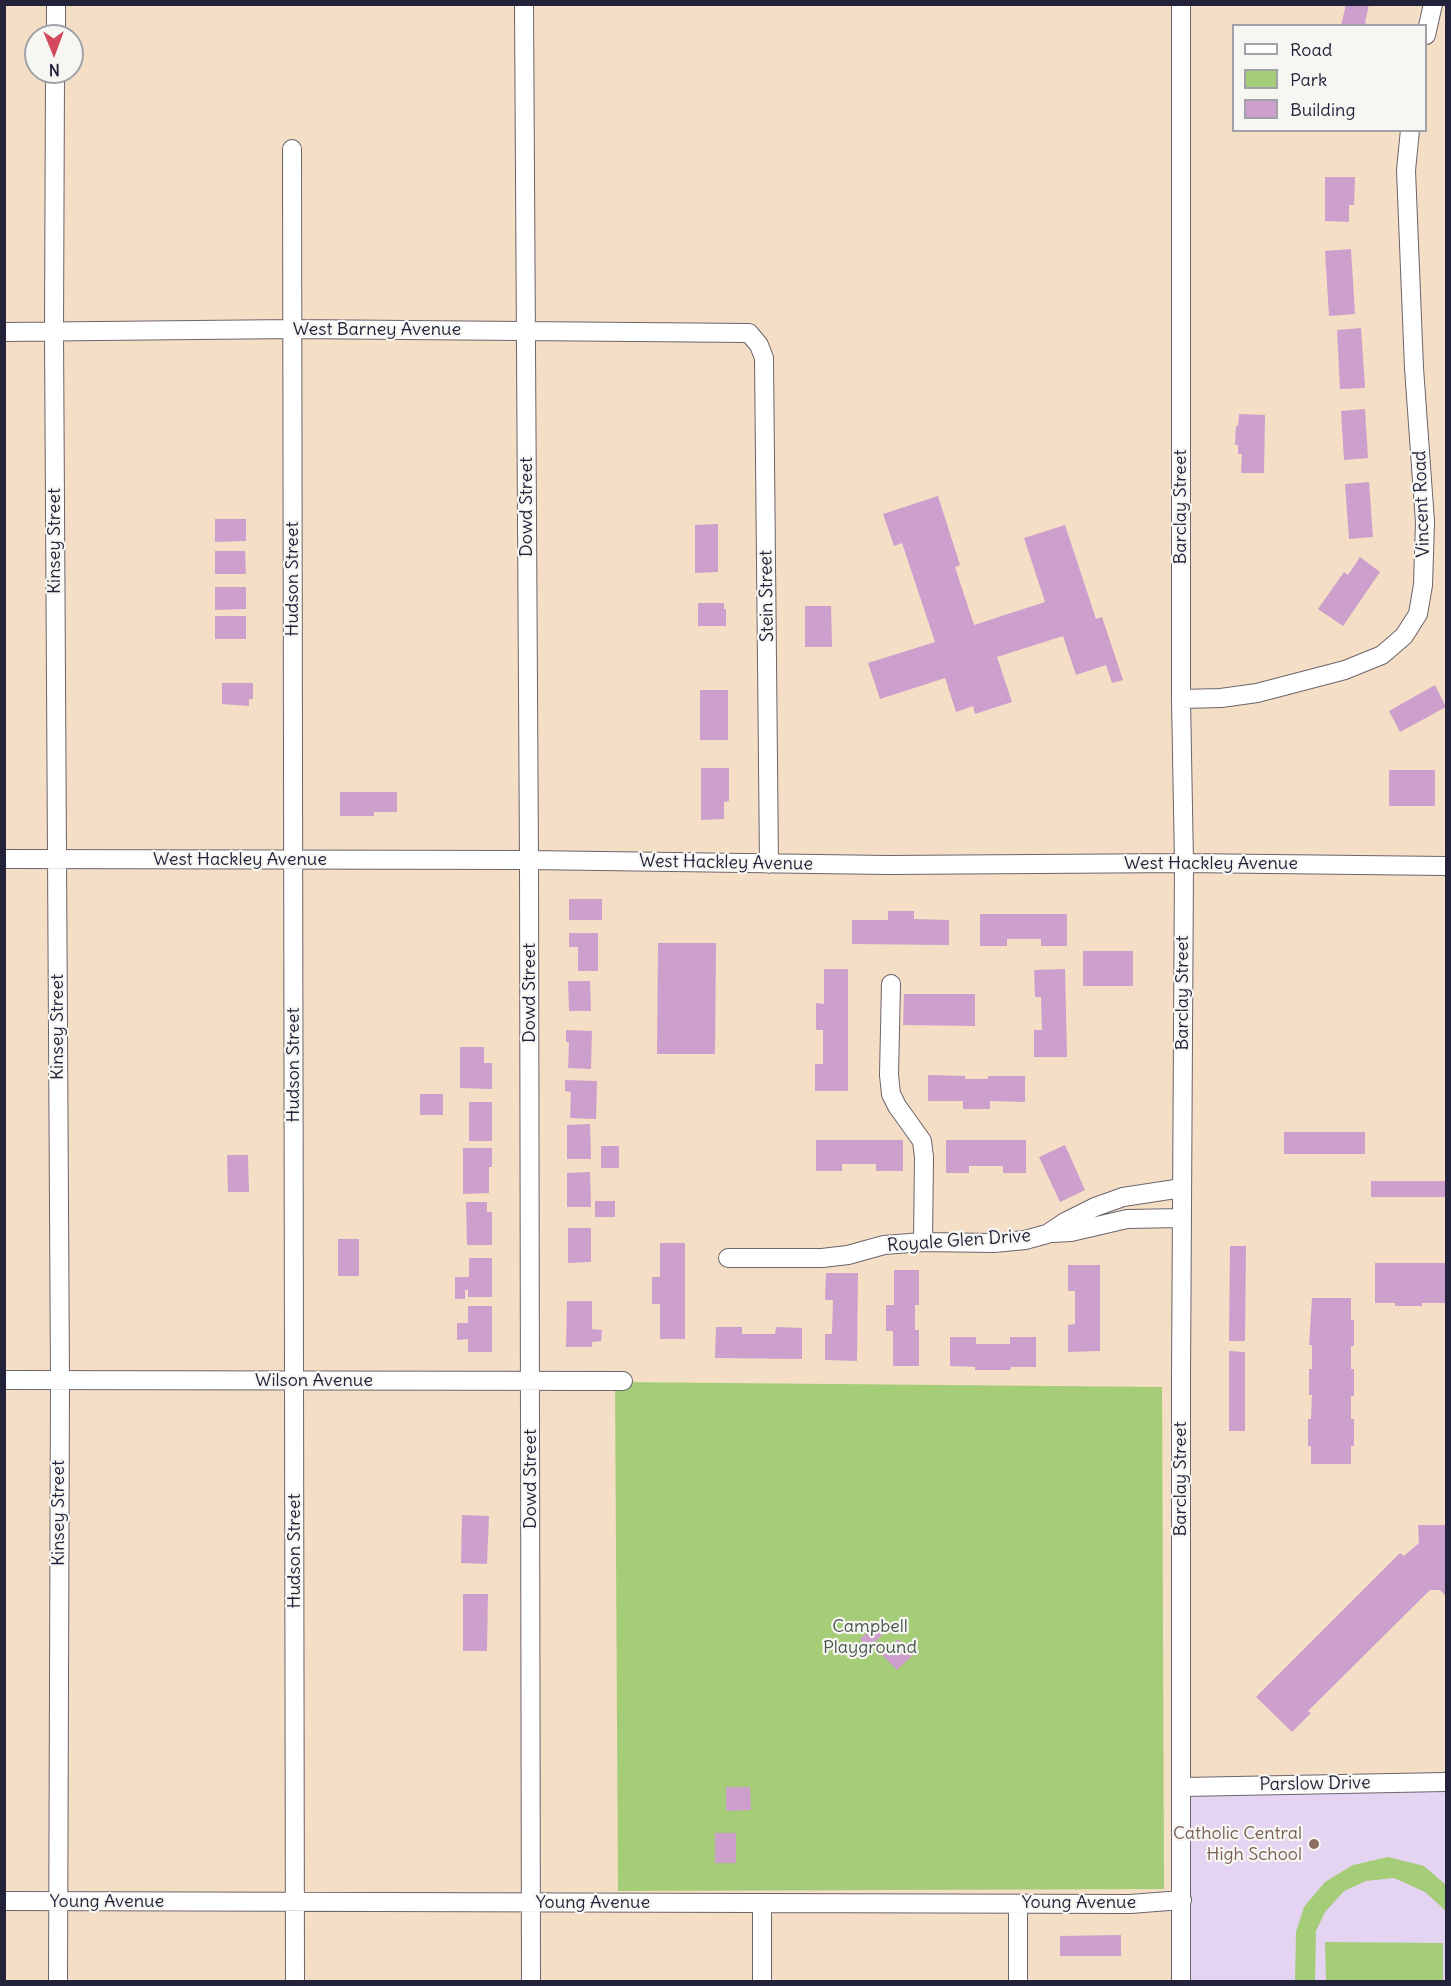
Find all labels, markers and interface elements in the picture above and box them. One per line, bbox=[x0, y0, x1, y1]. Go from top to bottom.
north arrow bbox=[24, 24, 84, 84]
legend bbox=[1232, 24, 1427, 132]
text: Road bbox=[1290, 38, 1332, 61]
text: N bbox=[49, 60, 60, 80]
text: Park bbox=[1290, 68, 1327, 91]
text: Building bbox=[1290, 98, 1355, 121]
street label: West Barney Avenue bbox=[293, 319, 461, 341]
street label: Barclay Street bbox=[1170, 449, 1192, 565]
street label: Vincent Road bbox=[1409, 450, 1435, 558]
street label: Dowd Street bbox=[516, 457, 538, 557]
street label: Kinsey Street bbox=[44, 488, 66, 594]
street label: Hudson Street bbox=[282, 521, 304, 637]
street label: Stein Street bbox=[755, 550, 779, 642]
street label: West Hackley Avenue bbox=[153, 849, 327, 871]
street label: West Hackley Avenue bbox=[639, 851, 813, 875]
street label: West Hackley Avenue bbox=[1124, 853, 1298, 875]
street label: Barclay Street bbox=[1172, 935, 1194, 1051]
street label: Dowd Street bbox=[519, 943, 541, 1043]
street label: Kinsey Street bbox=[47, 974, 69, 1080]
street label: Hudson Street bbox=[283, 1007, 305, 1123]
street label: Royale Glen Drive bbox=[886, 1225, 1032, 1257]
street label: Wilson Avenue bbox=[255, 1370, 373, 1392]
street label: Barclay Street bbox=[1170, 1421, 1192, 1537]
street label: Dowd Street bbox=[520, 1429, 542, 1529]
street label: Kinsey Street bbox=[48, 1460, 70, 1566]
street label: Hudson Street bbox=[284, 1493, 306, 1609]
park label: Campbell Playground bbox=[823, 1616, 917, 1658]
street label: Parslow Drive bbox=[1259, 1772, 1371, 1796]
place label: Catholic Central High School bbox=[1173, 1823, 1302, 1866]
marker: Catholic Central High School bbox=[1307, 1837, 1321, 1851]
street label: Young Avenue bbox=[50, 1891, 164, 1913]
street label: Young Avenue bbox=[536, 1892, 650, 1914]
street label: Young Avenue bbox=[1022, 1892, 1136, 1914]

